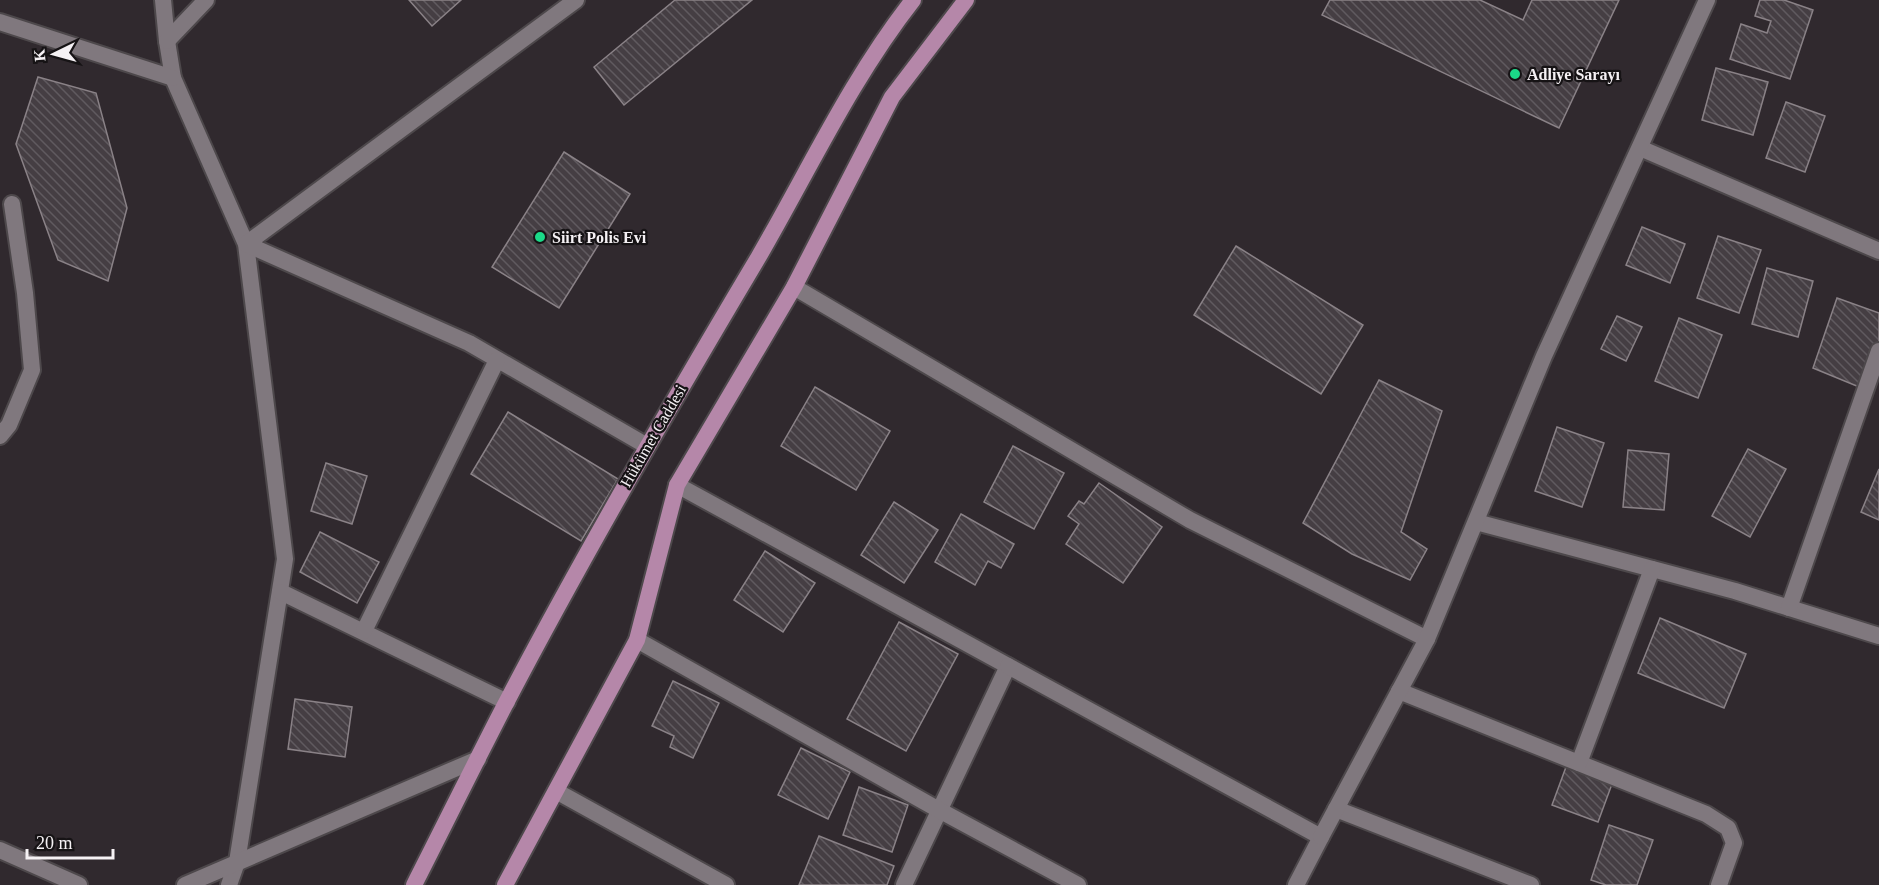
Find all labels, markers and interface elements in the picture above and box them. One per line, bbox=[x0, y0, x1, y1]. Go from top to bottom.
north arrow bbox=[24, 24, 84, 84]
text: K bbox=[30, 48, 49, 62]
place label: Adliye Sarayı bbox=[1527, 66, 1620, 84]
marker: Adliye Sarayı bbox=[1508, 67, 1522, 81]
place label: Siirt Polis Evi bbox=[552, 229, 647, 246]
marker: Siirt Polis Evi bbox=[533, 230, 547, 244]
street label: Hükümet Caddesi bbox=[617, 381, 689, 490]
scale bar bbox=[27, 822, 112, 860]
text: 20 m bbox=[36, 833, 73, 853]

